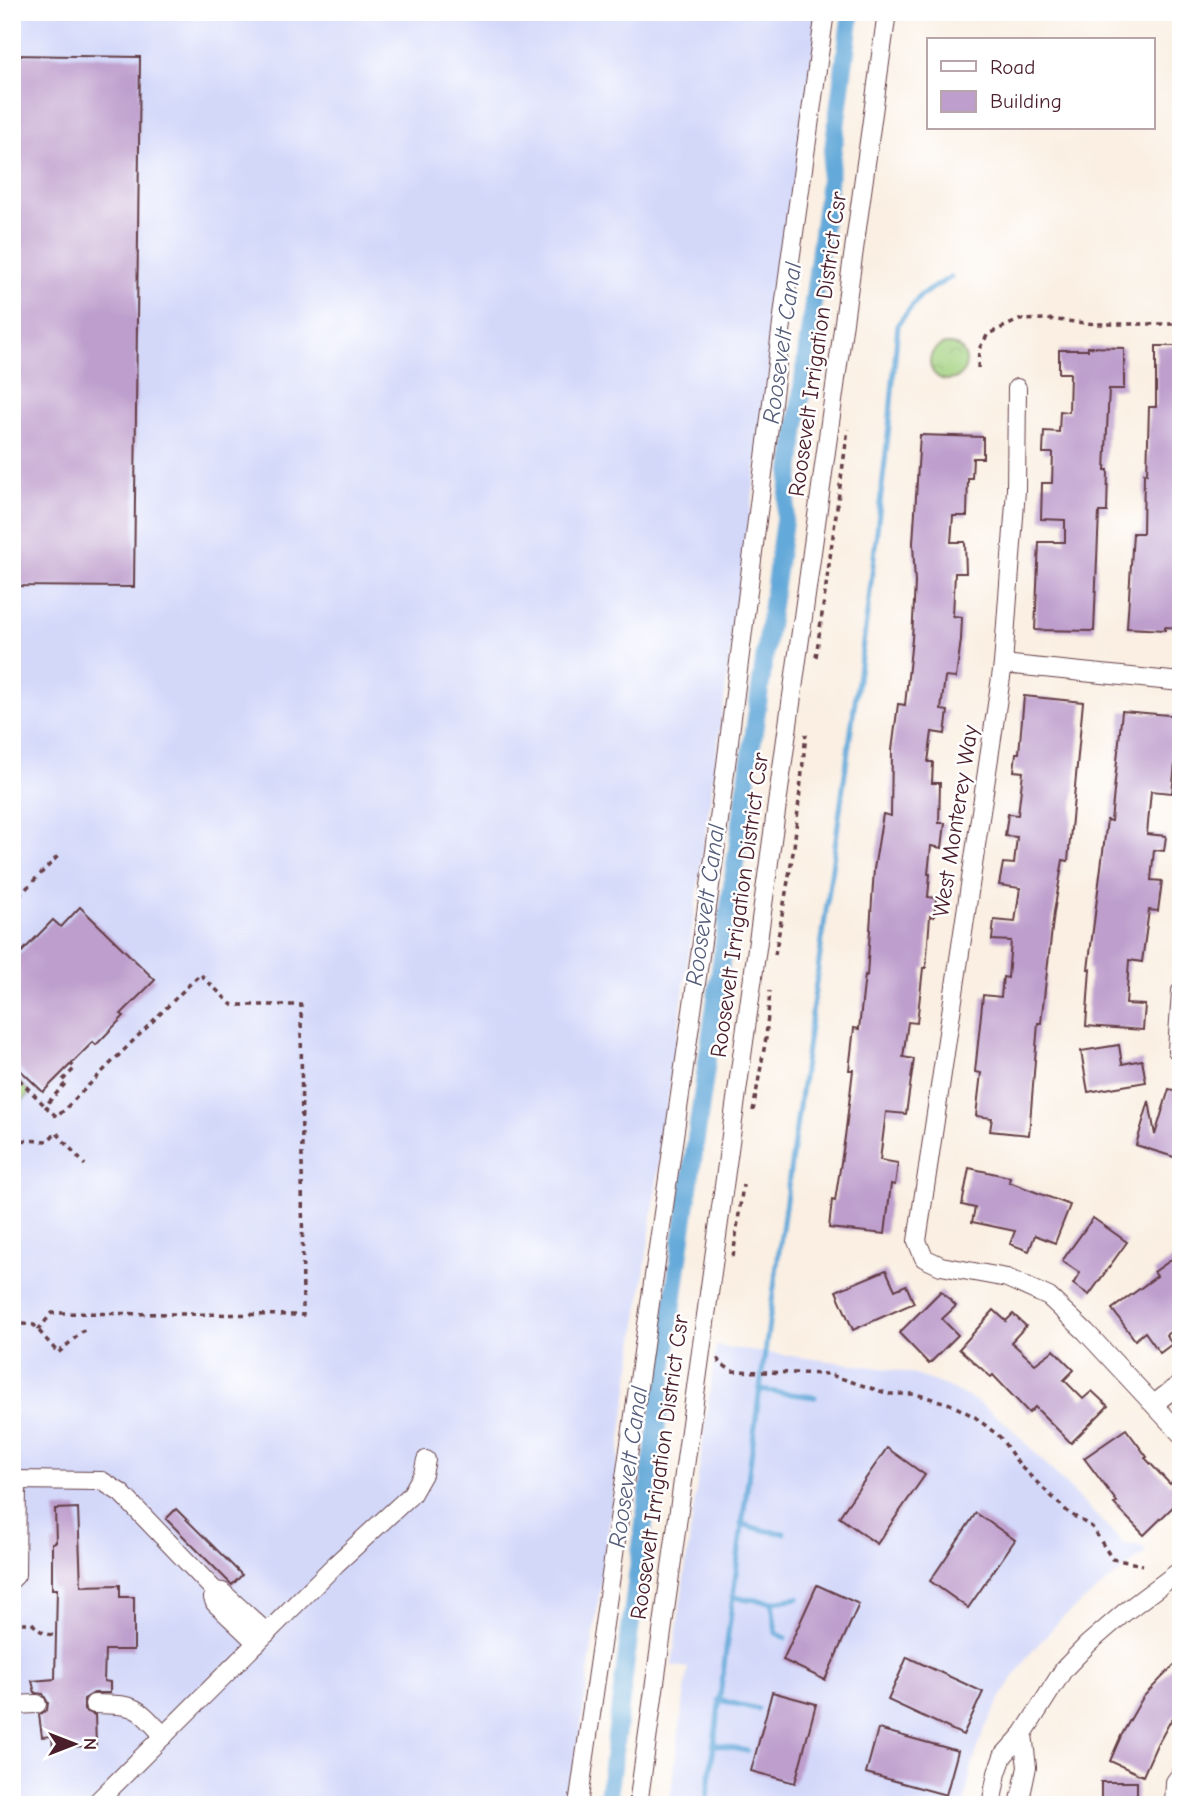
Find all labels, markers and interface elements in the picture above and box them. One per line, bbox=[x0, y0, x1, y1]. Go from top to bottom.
legend bbox=[927, 38, 1154, 130]
text: Road bbox=[990, 55, 1035, 79]
text: Building bbox=[990, 89, 1062, 113]
street label: Roosevelt Irrigation District Csr bbox=[783, 189, 852, 498]
water label: Roosevelt Canal bbox=[757, 260, 807, 425]
street label: West Monterey Way bbox=[927, 722, 984, 919]
street label: Roosevelt Irrigation District Csr bbox=[705, 750, 774, 1059]
water label: Roosevelt Canal bbox=[680, 822, 730, 987]
street label: Roosevelt Irrigation District Csr bbox=[625, 1312, 694, 1621]
water label: Roosevelt Canal bbox=[603, 1384, 653, 1549]
north arrow bbox=[38, 1708, 108, 1778]
text: N bbox=[79, 1738, 101, 1750]

